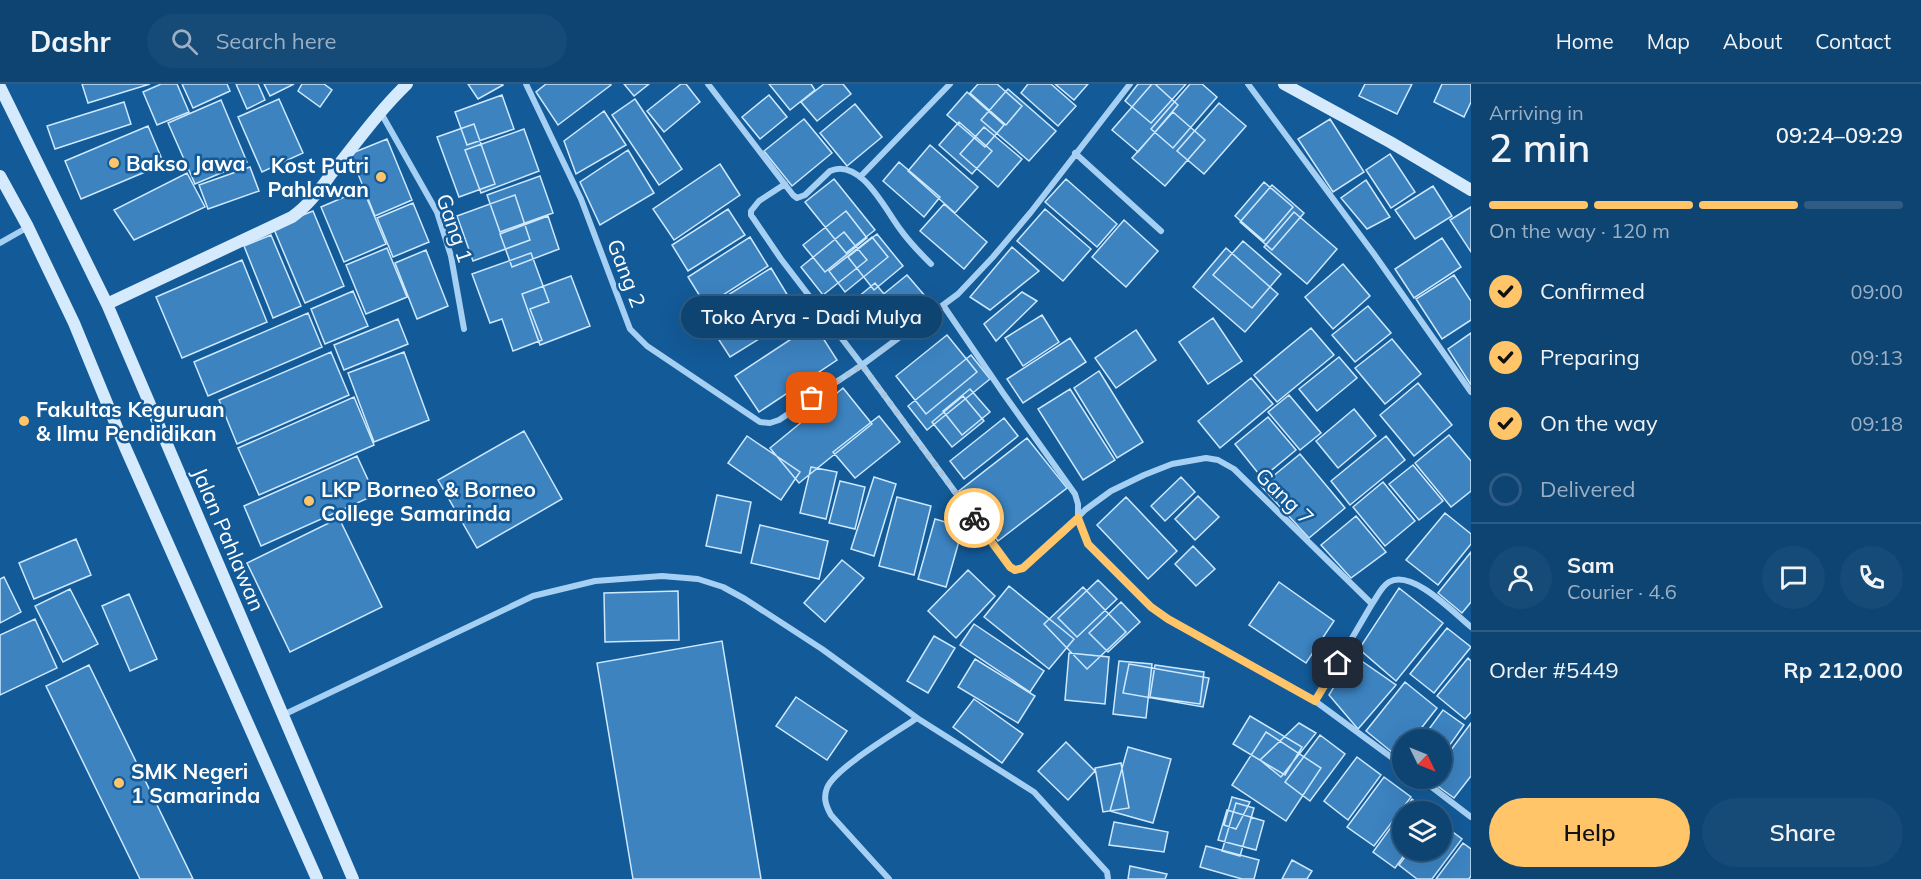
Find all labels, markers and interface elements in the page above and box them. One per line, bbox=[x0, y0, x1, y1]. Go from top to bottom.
search box bbox=[147, 14, 567, 68]
text: Dashr bbox=[30, 24, 111, 59]
icon: search bbox=[168, 25, 201, 58]
text: Search here bbox=[216, 27, 337, 55]
text: Home bbox=[1556, 28, 1614, 54]
text: Map bbox=[1647, 28, 1690, 54]
text: About bbox=[1723, 28, 1782, 54]
text: Contact bbox=[1815, 28, 1891, 54]
text: Arriving in bbox=[1489, 100, 1584, 125]
text: 09:24–09:29 bbox=[1776, 121, 1903, 149]
text: 2 min bbox=[1489, 123, 1590, 172]
place label: Bakso Jawa bbox=[126, 150, 246, 176]
place label: Kost Putri Pahlawan bbox=[267, 152, 369, 202]
marker: Bakso Jawa bbox=[107, 156, 121, 170]
marker: Kost Putri Pahlawan bbox=[374, 170, 388, 184]
street label: Gang 1 bbox=[431, 190, 479, 266]
text: On the way · 120 m bbox=[1489, 218, 1670, 243]
street label: Gang 2 bbox=[602, 235, 652, 311]
icon: check bbox=[1489, 275, 1522, 308]
text: Confirmed bbox=[1540, 277, 1645, 305]
text: 09:00 bbox=[1850, 279, 1903, 304]
callout: Toko Arya - Dadi Mulya bbox=[682, 296, 942, 338]
text: Toko Arya - Dadi Mulya bbox=[701, 304, 922, 329]
icon: check bbox=[1489, 341, 1522, 374]
text: Preparing bbox=[1540, 343, 1640, 371]
text: 09:13 bbox=[1850, 345, 1903, 370]
pin bbox=[786, 372, 837, 423]
icon: bag bbox=[795, 381, 828, 414]
place label: Fakultas Keguruan & Ilmu Pendidikan bbox=[36, 396, 225, 446]
icon: check bbox=[1489, 407, 1522, 440]
text: On the way bbox=[1540, 409, 1658, 437]
text: 09:18 bbox=[1850, 411, 1903, 436]
marker: Fakultas Keguruan & Ilmu Pendidikan bbox=[17, 414, 31, 428]
street label: Gang 7 bbox=[1250, 462, 1320, 530]
street label: Jalan Pahlawan bbox=[187, 463, 271, 615]
text: Delivered bbox=[1540, 475, 1635, 503]
place label: LKP Borneo & Borneo College Samarinda bbox=[321, 476, 536, 526]
courier bbox=[944, 488, 1004, 548]
marker: LKP Borneo & Borneo College Samarinda bbox=[302, 494, 316, 508]
icon: bike bbox=[958, 502, 991, 535]
button: person bbox=[1489, 546, 1552, 609]
button: chat bbox=[1762, 546, 1825, 609]
button: phone bbox=[1840, 546, 1903, 609]
text: Sam bbox=[1567, 551, 1615, 579]
text: Courier · 4.6 bbox=[1567, 579, 1677, 604]
pin bbox=[1312, 637, 1363, 688]
icon: home bbox=[1321, 646, 1354, 679]
text: Order #5449 bbox=[1489, 656, 1619, 684]
text: Rp 212,000 bbox=[1783, 656, 1903, 684]
north arrow bbox=[1392, 729, 1452, 789]
map controls bbox=[1392, 729, 1452, 861]
place label: SMK Negeri 1 Samarinda bbox=[131, 758, 260, 808]
marker: SMK Negeri 1 Samarinda bbox=[112, 776, 126, 790]
button: Help bbox=[1489, 798, 1690, 867]
button: Share bbox=[1702, 798, 1903, 867]
button: layers bbox=[1392, 801, 1452, 861]

